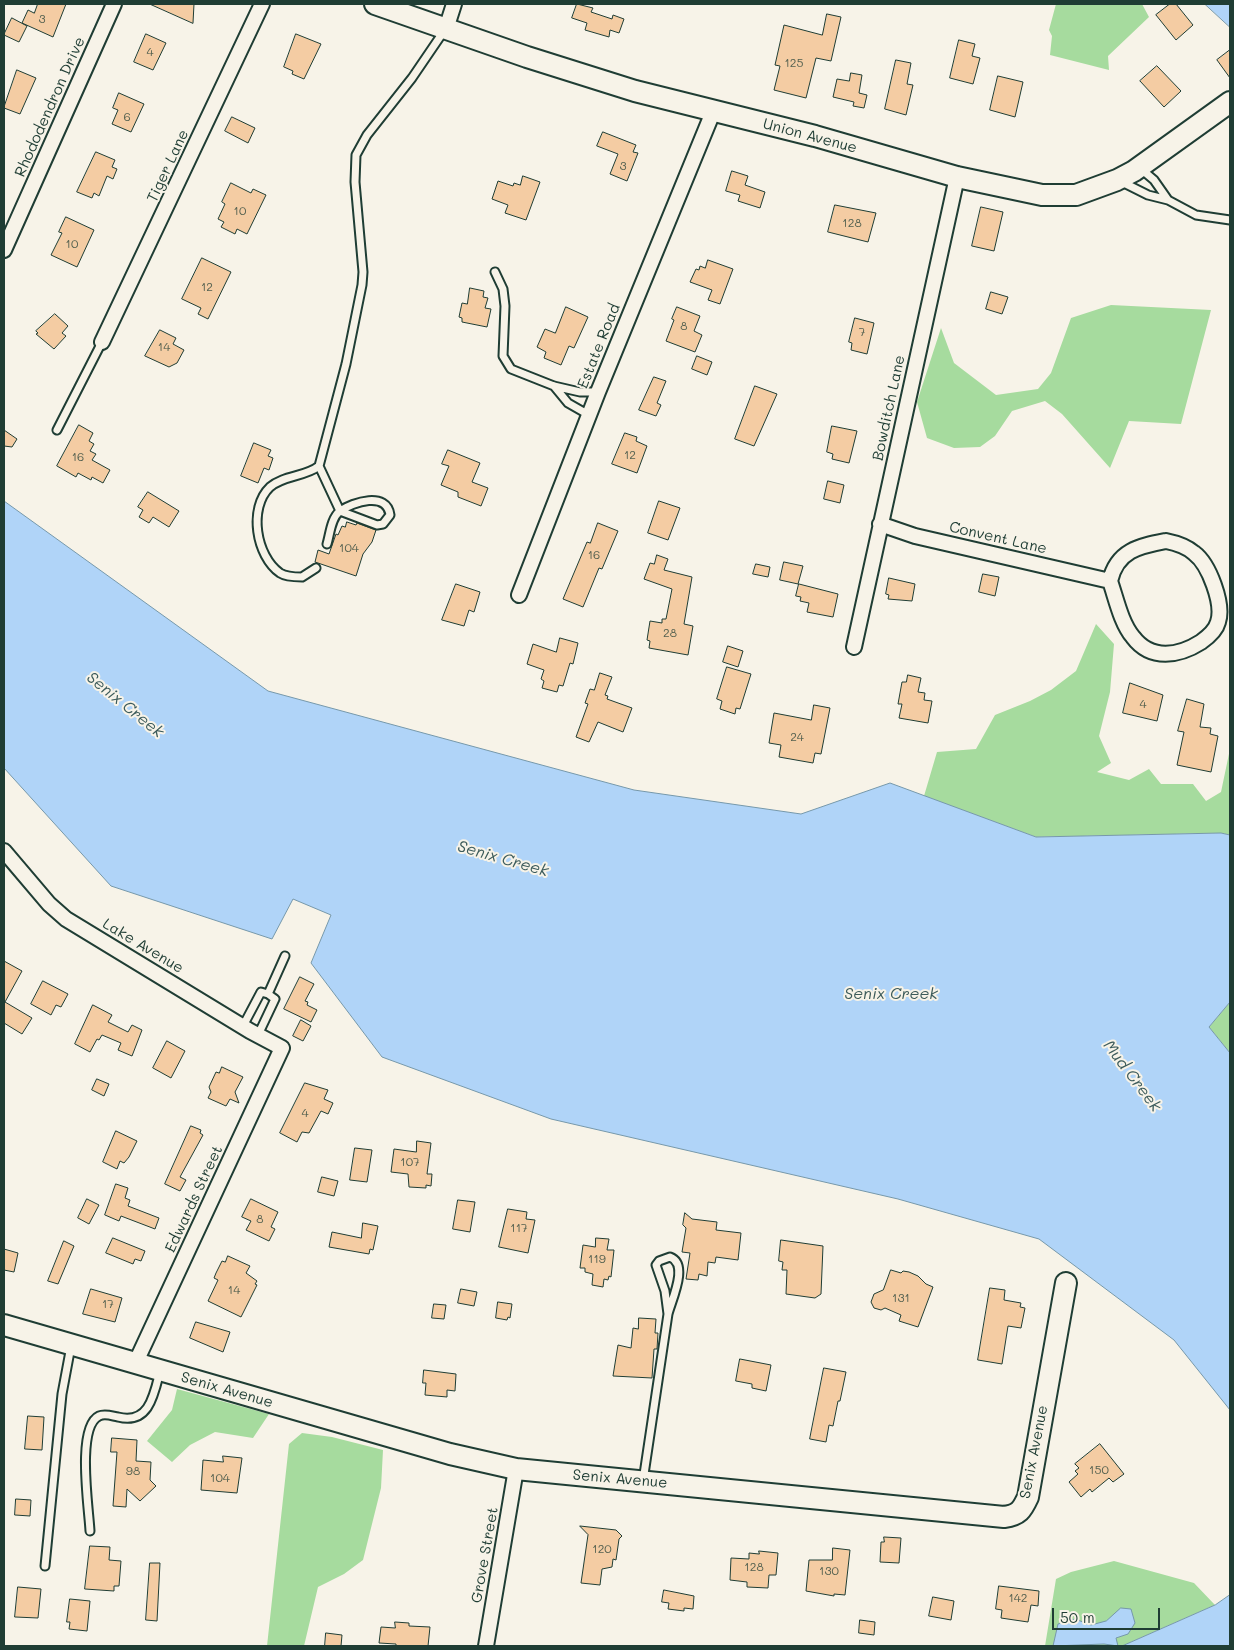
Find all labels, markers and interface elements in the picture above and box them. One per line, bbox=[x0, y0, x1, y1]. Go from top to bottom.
house number: 3 bbox=[38, 12, 46, 26]
street label: Rhododendron Drive bbox=[11, 34, 89, 180]
house number: 4 bbox=[146, 45, 154, 59]
house number: 125 bbox=[784, 56, 804, 70]
house number: 6 bbox=[123, 110, 131, 124]
street label: Union Avenue bbox=[761, 115, 859, 157]
street label: Tiger Lane bbox=[143, 127, 193, 205]
house number: 3 bbox=[619, 159, 627, 173]
house number: 10 bbox=[234, 204, 246, 218]
house number: 128 bbox=[842, 216, 862, 230]
house number: 10 bbox=[66, 237, 78, 251]
house number: 12 bbox=[201, 280, 213, 294]
street label: Estate Road bbox=[574, 301, 624, 391]
house number: 8 bbox=[680, 319, 688, 333]
house number: 7 bbox=[859, 325, 865, 339]
house number: 14 bbox=[158, 340, 170, 354]
street label: Bowditch Lane bbox=[869, 354, 909, 462]
house number: 12 bbox=[624, 448, 636, 462]
house number: 16 bbox=[72, 450, 84, 464]
street label: Convent Lane bbox=[947, 518, 1049, 558]
house number: 104 bbox=[339, 541, 359, 555]
house number: 16 bbox=[588, 548, 600, 562]
house number: 28 bbox=[663, 626, 677, 640]
water label: Senix Creek bbox=[83, 668, 167, 742]
house number: 4 bbox=[1139, 697, 1147, 711]
house number: 24 bbox=[790, 730, 804, 744]
water label: Senix Creek bbox=[455, 837, 551, 881]
street label: Lake Avenue bbox=[99, 915, 187, 977]
water label: Senix Creek bbox=[844, 984, 938, 1004]
water label: Mud Creek bbox=[1099, 1036, 1165, 1116]
house number: 4 bbox=[301, 1106, 309, 1120]
street label: Edwards Street bbox=[161, 1143, 227, 1255]
house number: 107 bbox=[400, 1155, 420, 1169]
house number: 8 bbox=[256, 1212, 264, 1226]
house number: 117 bbox=[510, 1221, 528, 1235]
house number: 119 bbox=[588, 1252, 606, 1266]
house number: 14 bbox=[228, 1283, 240, 1297]
house number: 131 bbox=[892, 1291, 910, 1305]
house number: 17 bbox=[102, 1297, 114, 1311]
street label: Senix Avenue bbox=[179, 1368, 275, 1412]
street label: Senix Avenue bbox=[1016, 1404, 1052, 1500]
house number: 150 bbox=[1089, 1463, 1109, 1477]
house number: 98 bbox=[126, 1464, 140, 1478]
street label: Senix Avenue bbox=[572, 1466, 668, 1492]
house number: 104 bbox=[210, 1471, 230, 1485]
street label: Grove Street bbox=[468, 1506, 502, 1604]
house number: 120 bbox=[592, 1542, 612, 1556]
house number: 128 bbox=[744, 1560, 764, 1574]
house number: 130 bbox=[819, 1564, 839, 1578]
house number: 142 bbox=[1008, 1591, 1028, 1605]
scale bar bbox=[1054, 1598, 1162, 1630]
text: 50 m bbox=[1060, 1607, 1095, 1627]

